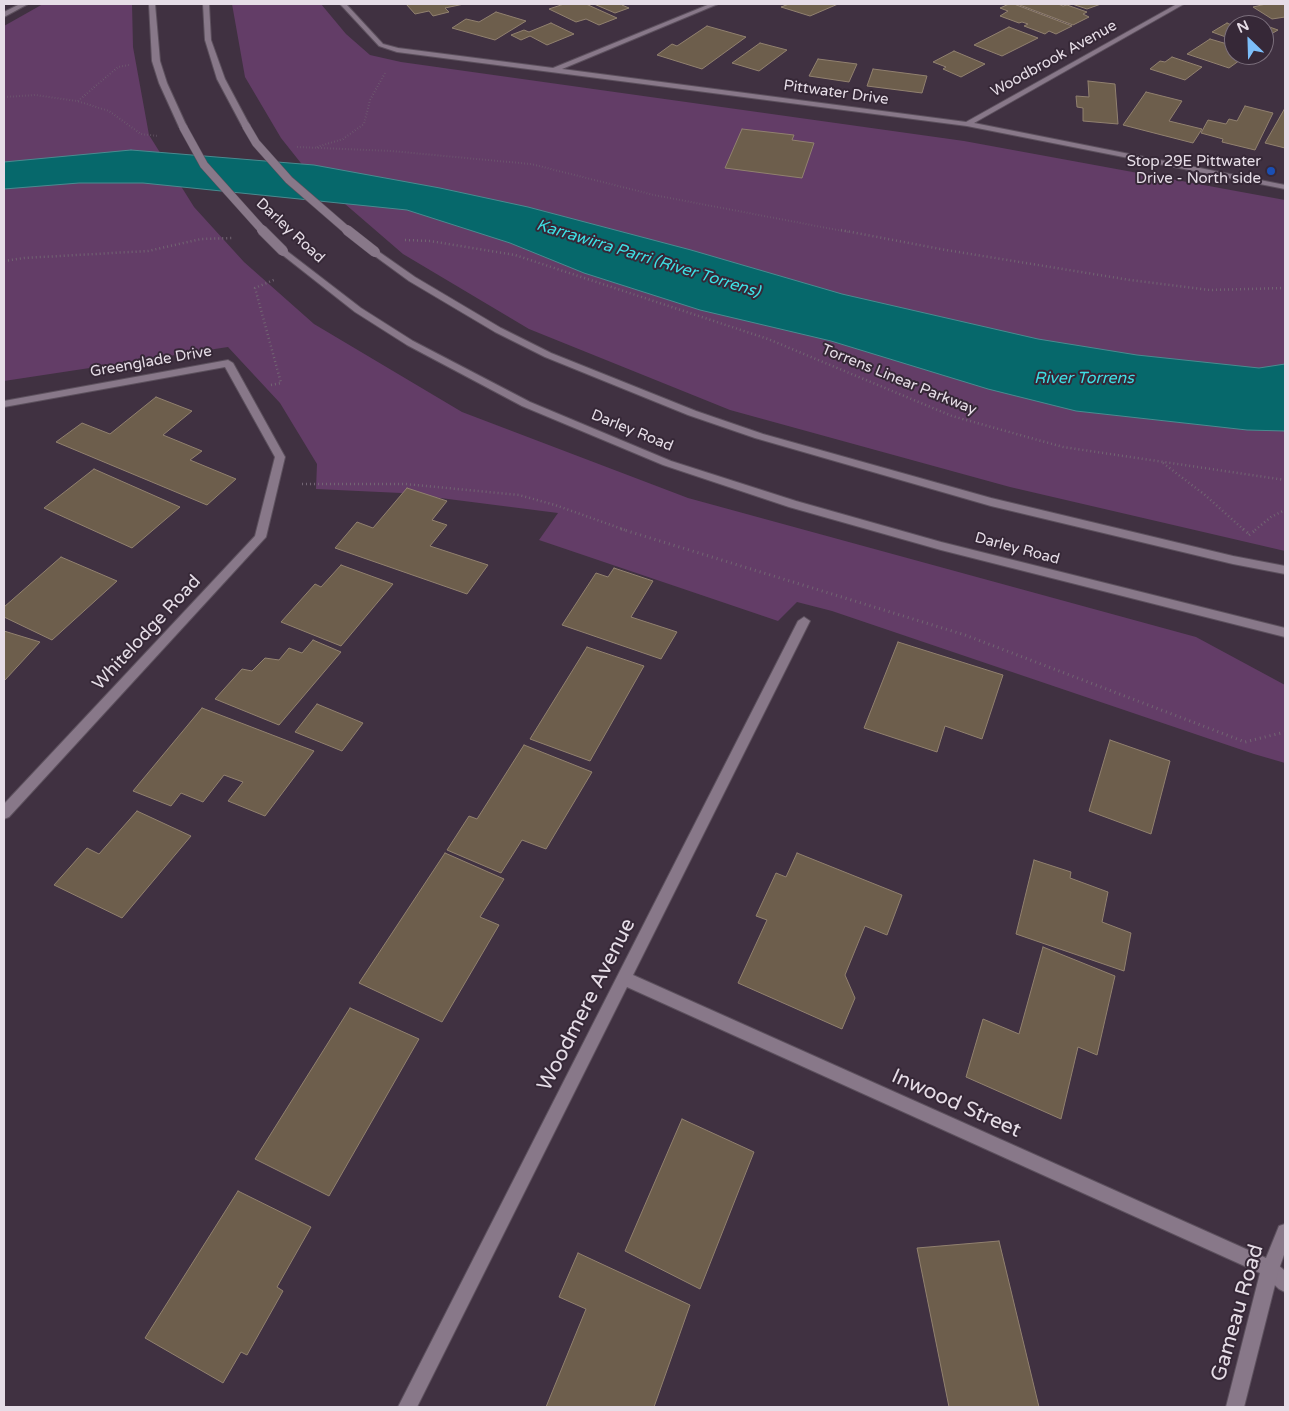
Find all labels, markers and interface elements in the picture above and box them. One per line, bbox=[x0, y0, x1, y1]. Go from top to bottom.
north arrow bbox=[1224, 15, 1274, 65]
street label: Woodbrook Avenue bbox=[988, 17, 1120, 101]
text: N bbox=[1235, 17, 1252, 37]
street label: Pittwater Drive bbox=[782, 77, 890, 109]
place label: Stop 29E Pittwater Drive - North side bbox=[1127, 153, 1261, 188]
marker: Stop 29E Pittwater Drive - North side bbox=[1265, 165, 1277, 177]
street label: Darley Road bbox=[252, 195, 328, 267]
water label: Karrawirra Parri (River Torrens) bbox=[534, 216, 762, 302]
street label: Torrens Linear Parkway bbox=[819, 341, 979, 419]
street label: Greenglade Drive bbox=[89, 342, 213, 382]
water label: River Torrens bbox=[1034, 369, 1134, 389]
street label: Darley Road bbox=[588, 406, 676, 456]
street label: Darley Road bbox=[973, 529, 1061, 569]
street label: Whitelodge Road bbox=[88, 571, 206, 695]
street label: Woodmere Avenue bbox=[533, 914, 641, 1096]
street label: Inwood Street bbox=[887, 1064, 1025, 1144]
street label: Gameau Road bbox=[1206, 1241, 1270, 1385]

